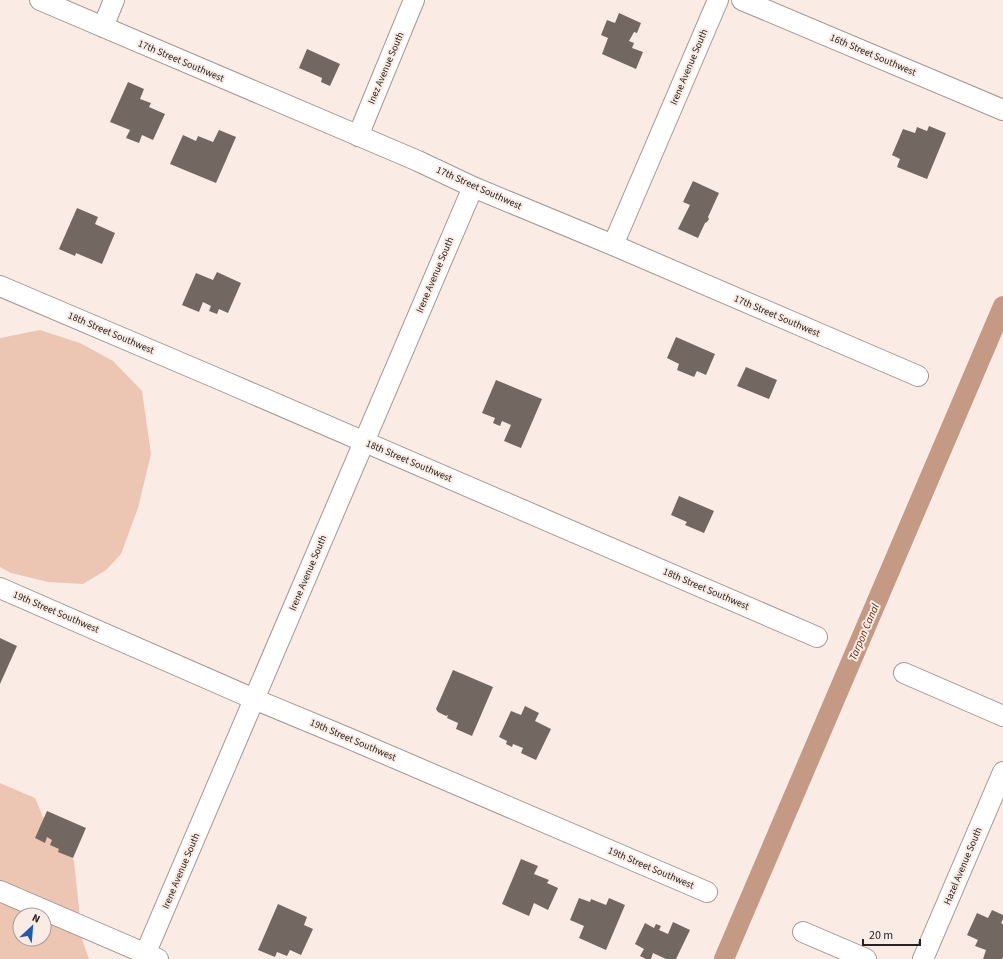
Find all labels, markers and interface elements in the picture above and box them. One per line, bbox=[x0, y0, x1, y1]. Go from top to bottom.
street label: Irene Avenue South bbox=[667, 27, 711, 107]
street label: Inez Avenue South bbox=[364, 30, 408, 106]
street label: 16th Street Southwest bbox=[828, 31, 919, 80]
street label: 17th Street Southwest bbox=[136, 37, 227, 86]
street label: 17th Street Southwest bbox=[434, 163, 525, 213]
street label: Irene Avenue South bbox=[413, 235, 457, 315]
street label: 17th Street Southwest bbox=[732, 292, 823, 341]
street label: 18th Street Southwest bbox=[66, 309, 157, 358]
street label: 18th Street Southwest bbox=[364, 437, 455, 486]
street label: Irene Avenue South bbox=[286, 533, 330, 613]
street label: 18th Street Southwest bbox=[661, 565, 752, 614]
street label: 19th Street Southwest bbox=[11, 588, 102, 637]
water label: Tarpon Canal bbox=[845, 601, 883, 663]
street label: 19th Street Southwest bbox=[308, 716, 399, 765]
street label: Hazel Avenue South bbox=[940, 825, 986, 907]
street label: Irene Avenue South bbox=[159, 831, 203, 911]
street label: 19th Street Southwest bbox=[606, 844, 697, 893]
north arrow bbox=[12, 907, 52, 947]
text: N bbox=[30, 910, 43, 927]
scale bar bbox=[863, 921, 920, 947]
text: 20 m bbox=[869, 927, 893, 944]

